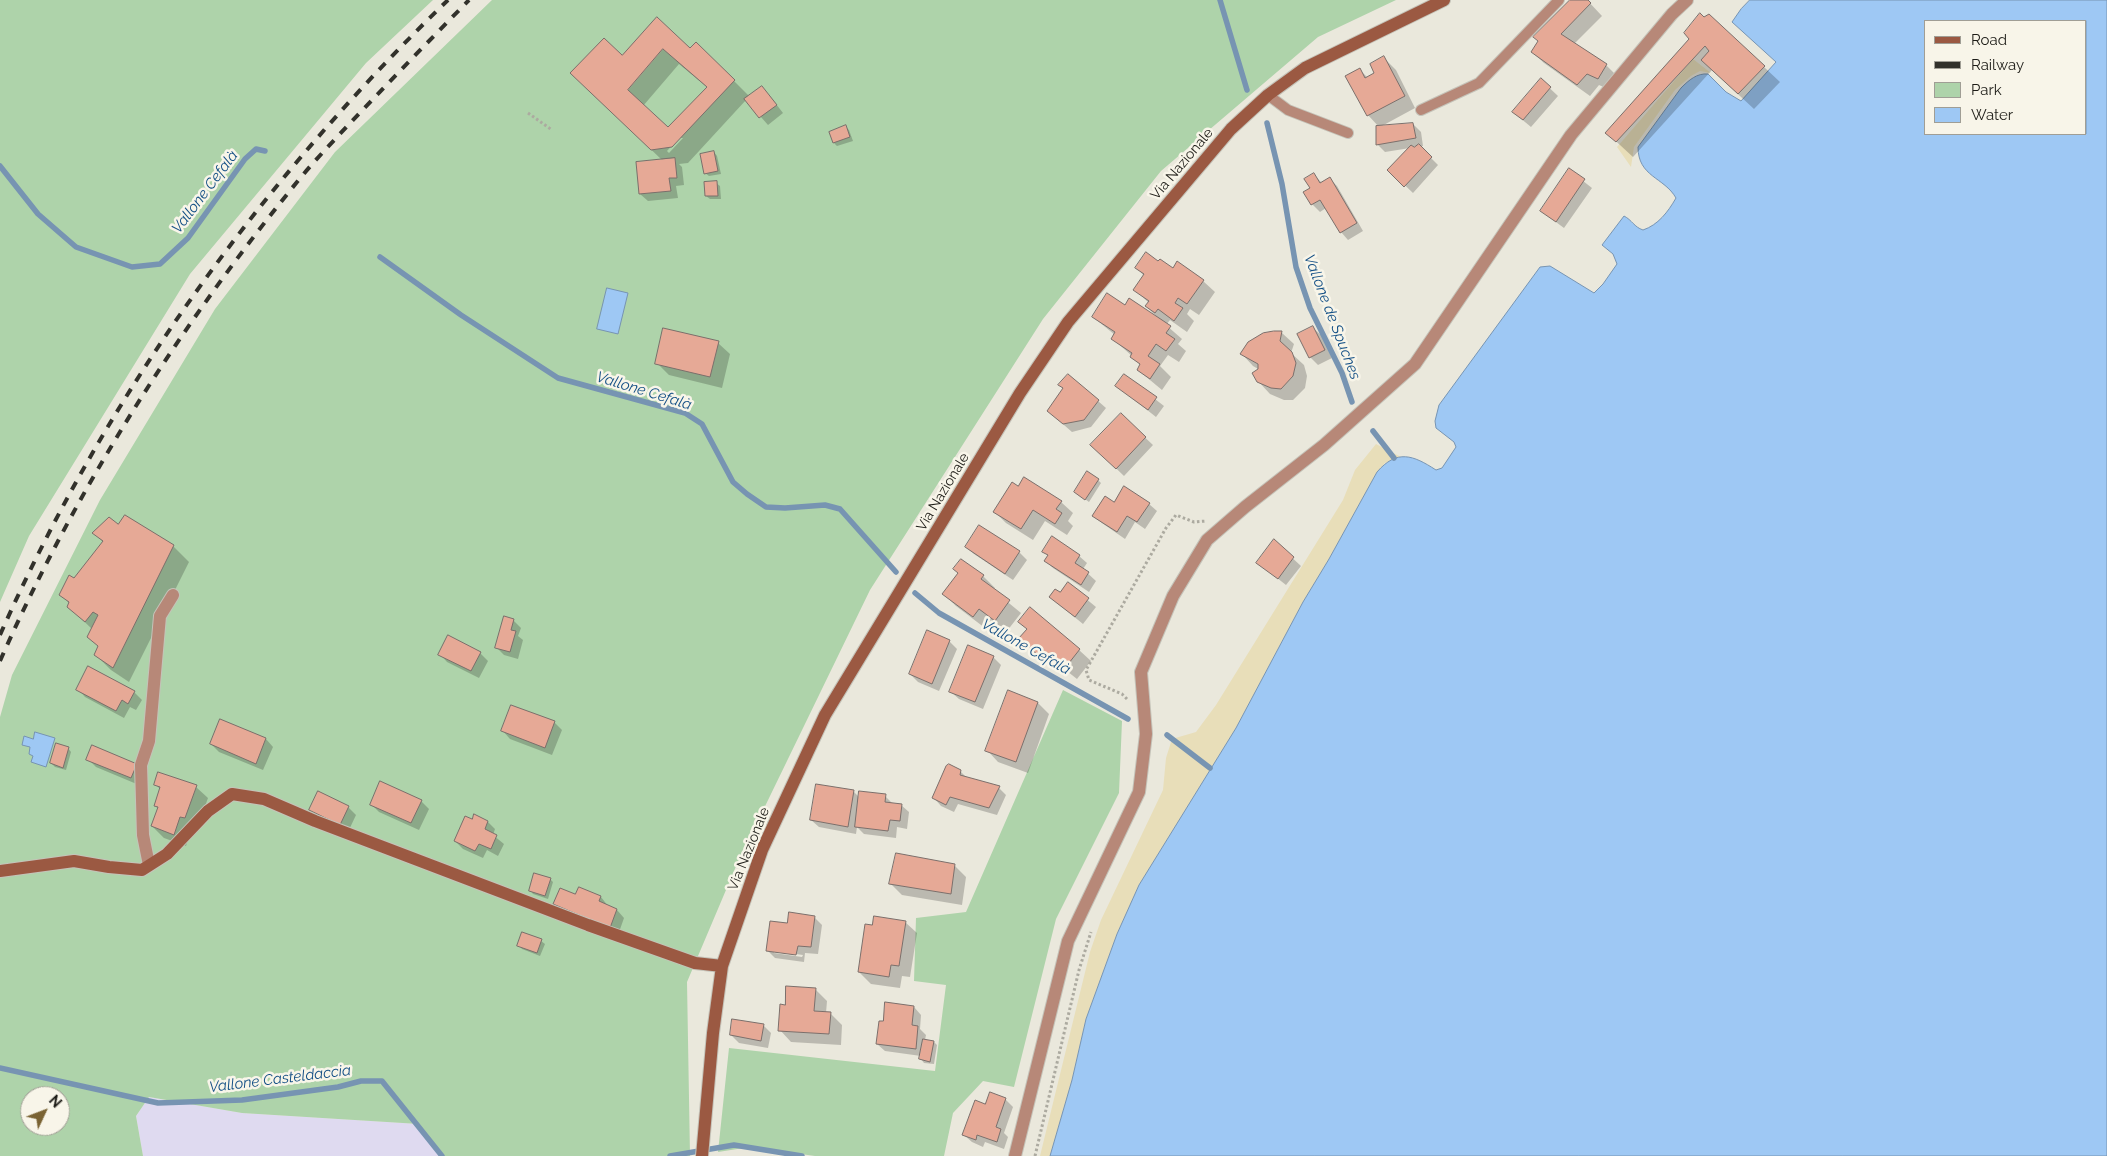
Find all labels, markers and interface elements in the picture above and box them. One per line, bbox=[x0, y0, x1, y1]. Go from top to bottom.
legend bbox=[1924, 20, 2087, 135]
text: Road bbox=[1971, 31, 2007, 49]
text: Railway bbox=[1971, 56, 2024, 74]
text: Park bbox=[1971, 81, 2002, 99]
text: Water bbox=[1971, 106, 2013, 124]
street label: Via Nazionale bbox=[1147, 125, 1217, 203]
water label: Vallone Cefalà bbox=[168, 147, 242, 237]
water label: Vallone de Spuches bbox=[1300, 252, 1364, 382]
water label: Vallone Cefalà bbox=[594, 368, 694, 414]
street label: Via Nazionale bbox=[913, 450, 973, 534]
water label: Vallone Cefalà bbox=[978, 615, 1074, 679]
street label: Via Nazionale bbox=[725, 805, 773, 893]
water label: Vallone Casteldaccia bbox=[208, 1061, 352, 1097]
north arrow bbox=[20, 1086, 70, 1136]
text: N bbox=[46, 1092, 65, 1111]

